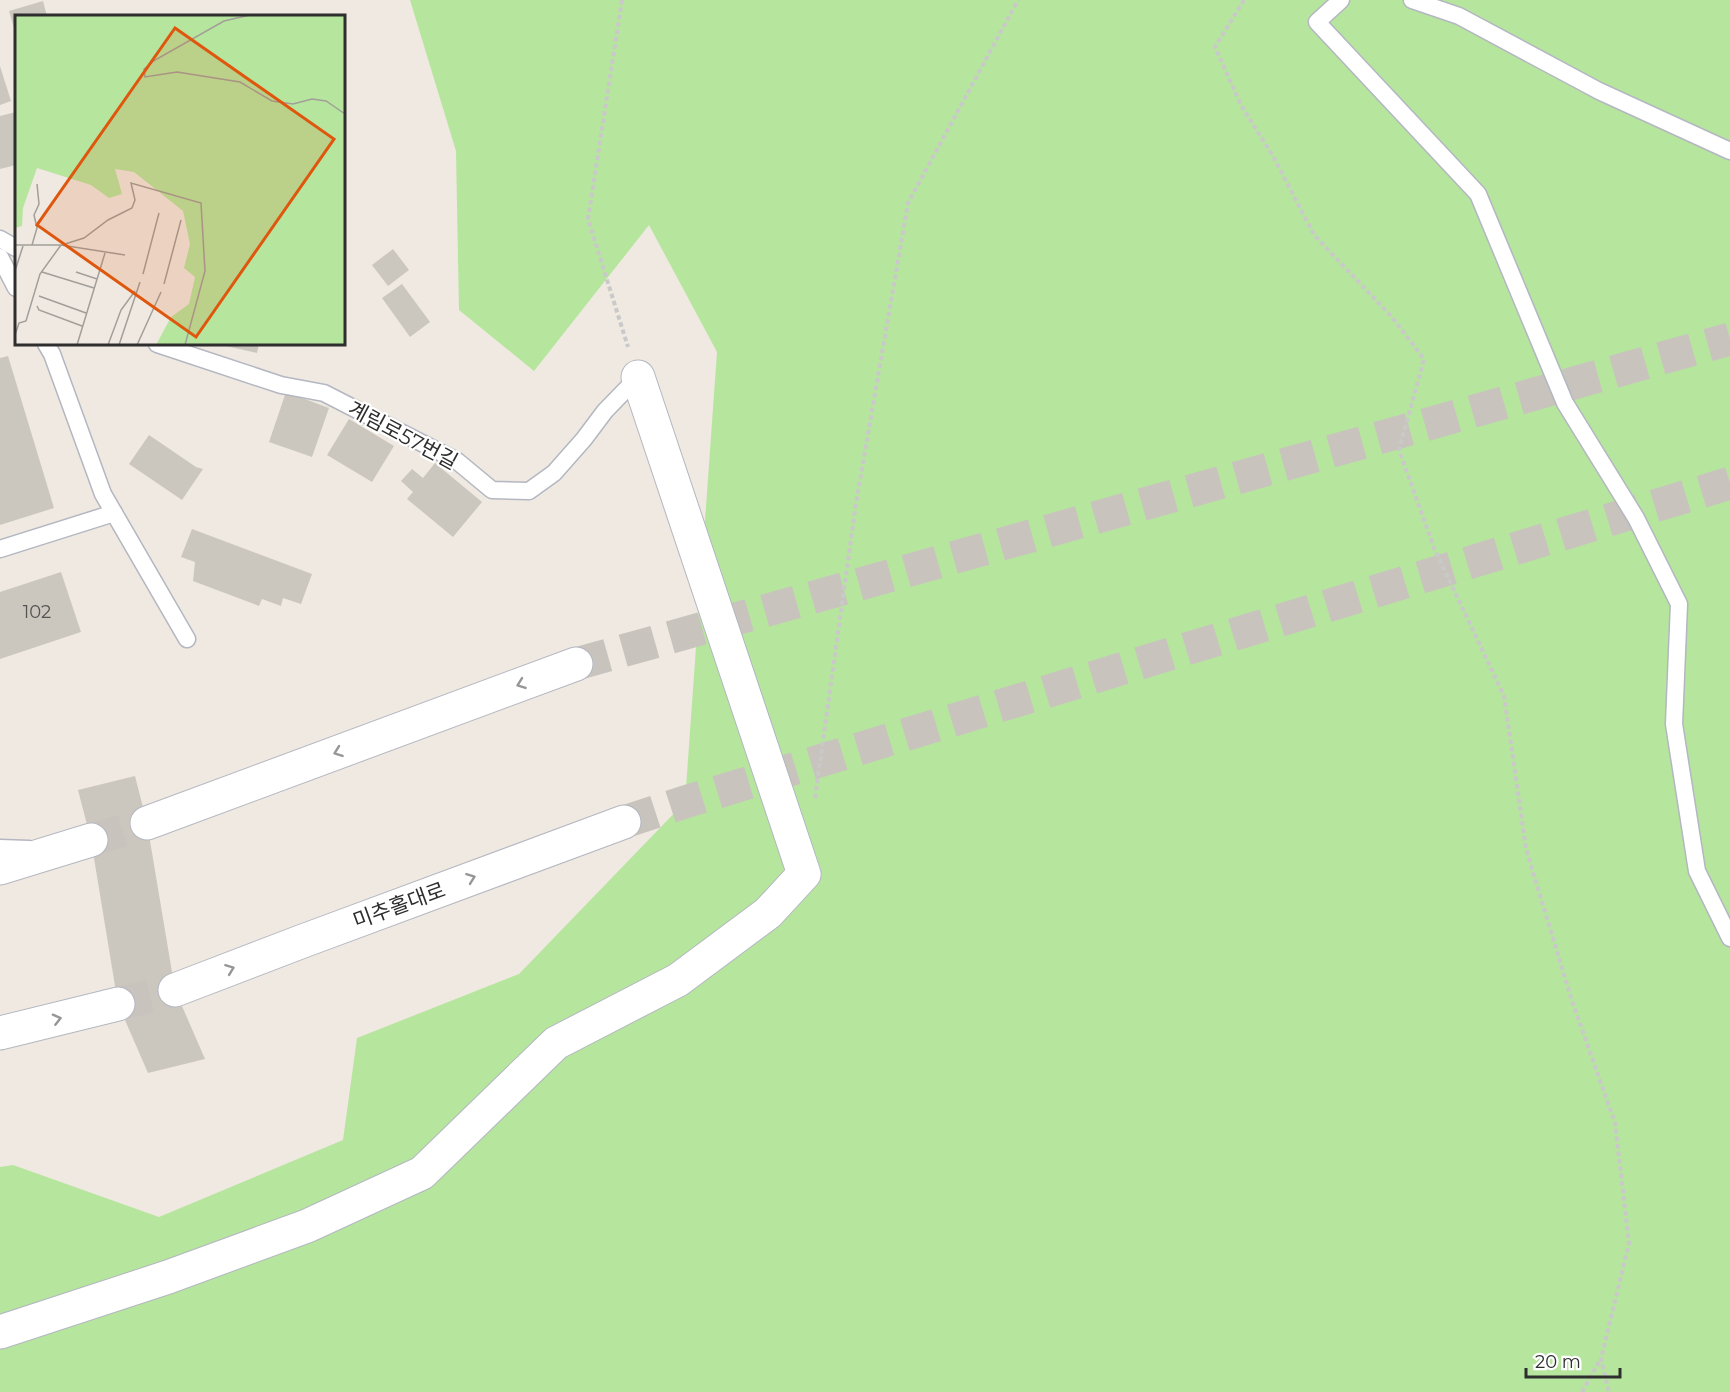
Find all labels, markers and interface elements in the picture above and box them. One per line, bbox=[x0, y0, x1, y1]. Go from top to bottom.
inset map bbox=[15, 15, 345, 345]
street label: 계림로57번길 bbox=[344, 396, 462, 474]
house number: 102 bbox=[23, 601, 51, 623]
one-way arrow bbox=[517, 677, 527, 690]
one-way arrow bbox=[334, 745, 345, 757]
one-way arrow bbox=[465, 873, 476, 885]
street label: 미추홀대로 bbox=[349, 877, 449, 933]
one-way arrow bbox=[224, 964, 235, 976]
one-way arrow bbox=[52, 1014, 62, 1027]
scale bar bbox=[1526, 1341, 1620, 1379]
text: 20 m bbox=[1535, 1351, 1581, 1373]

